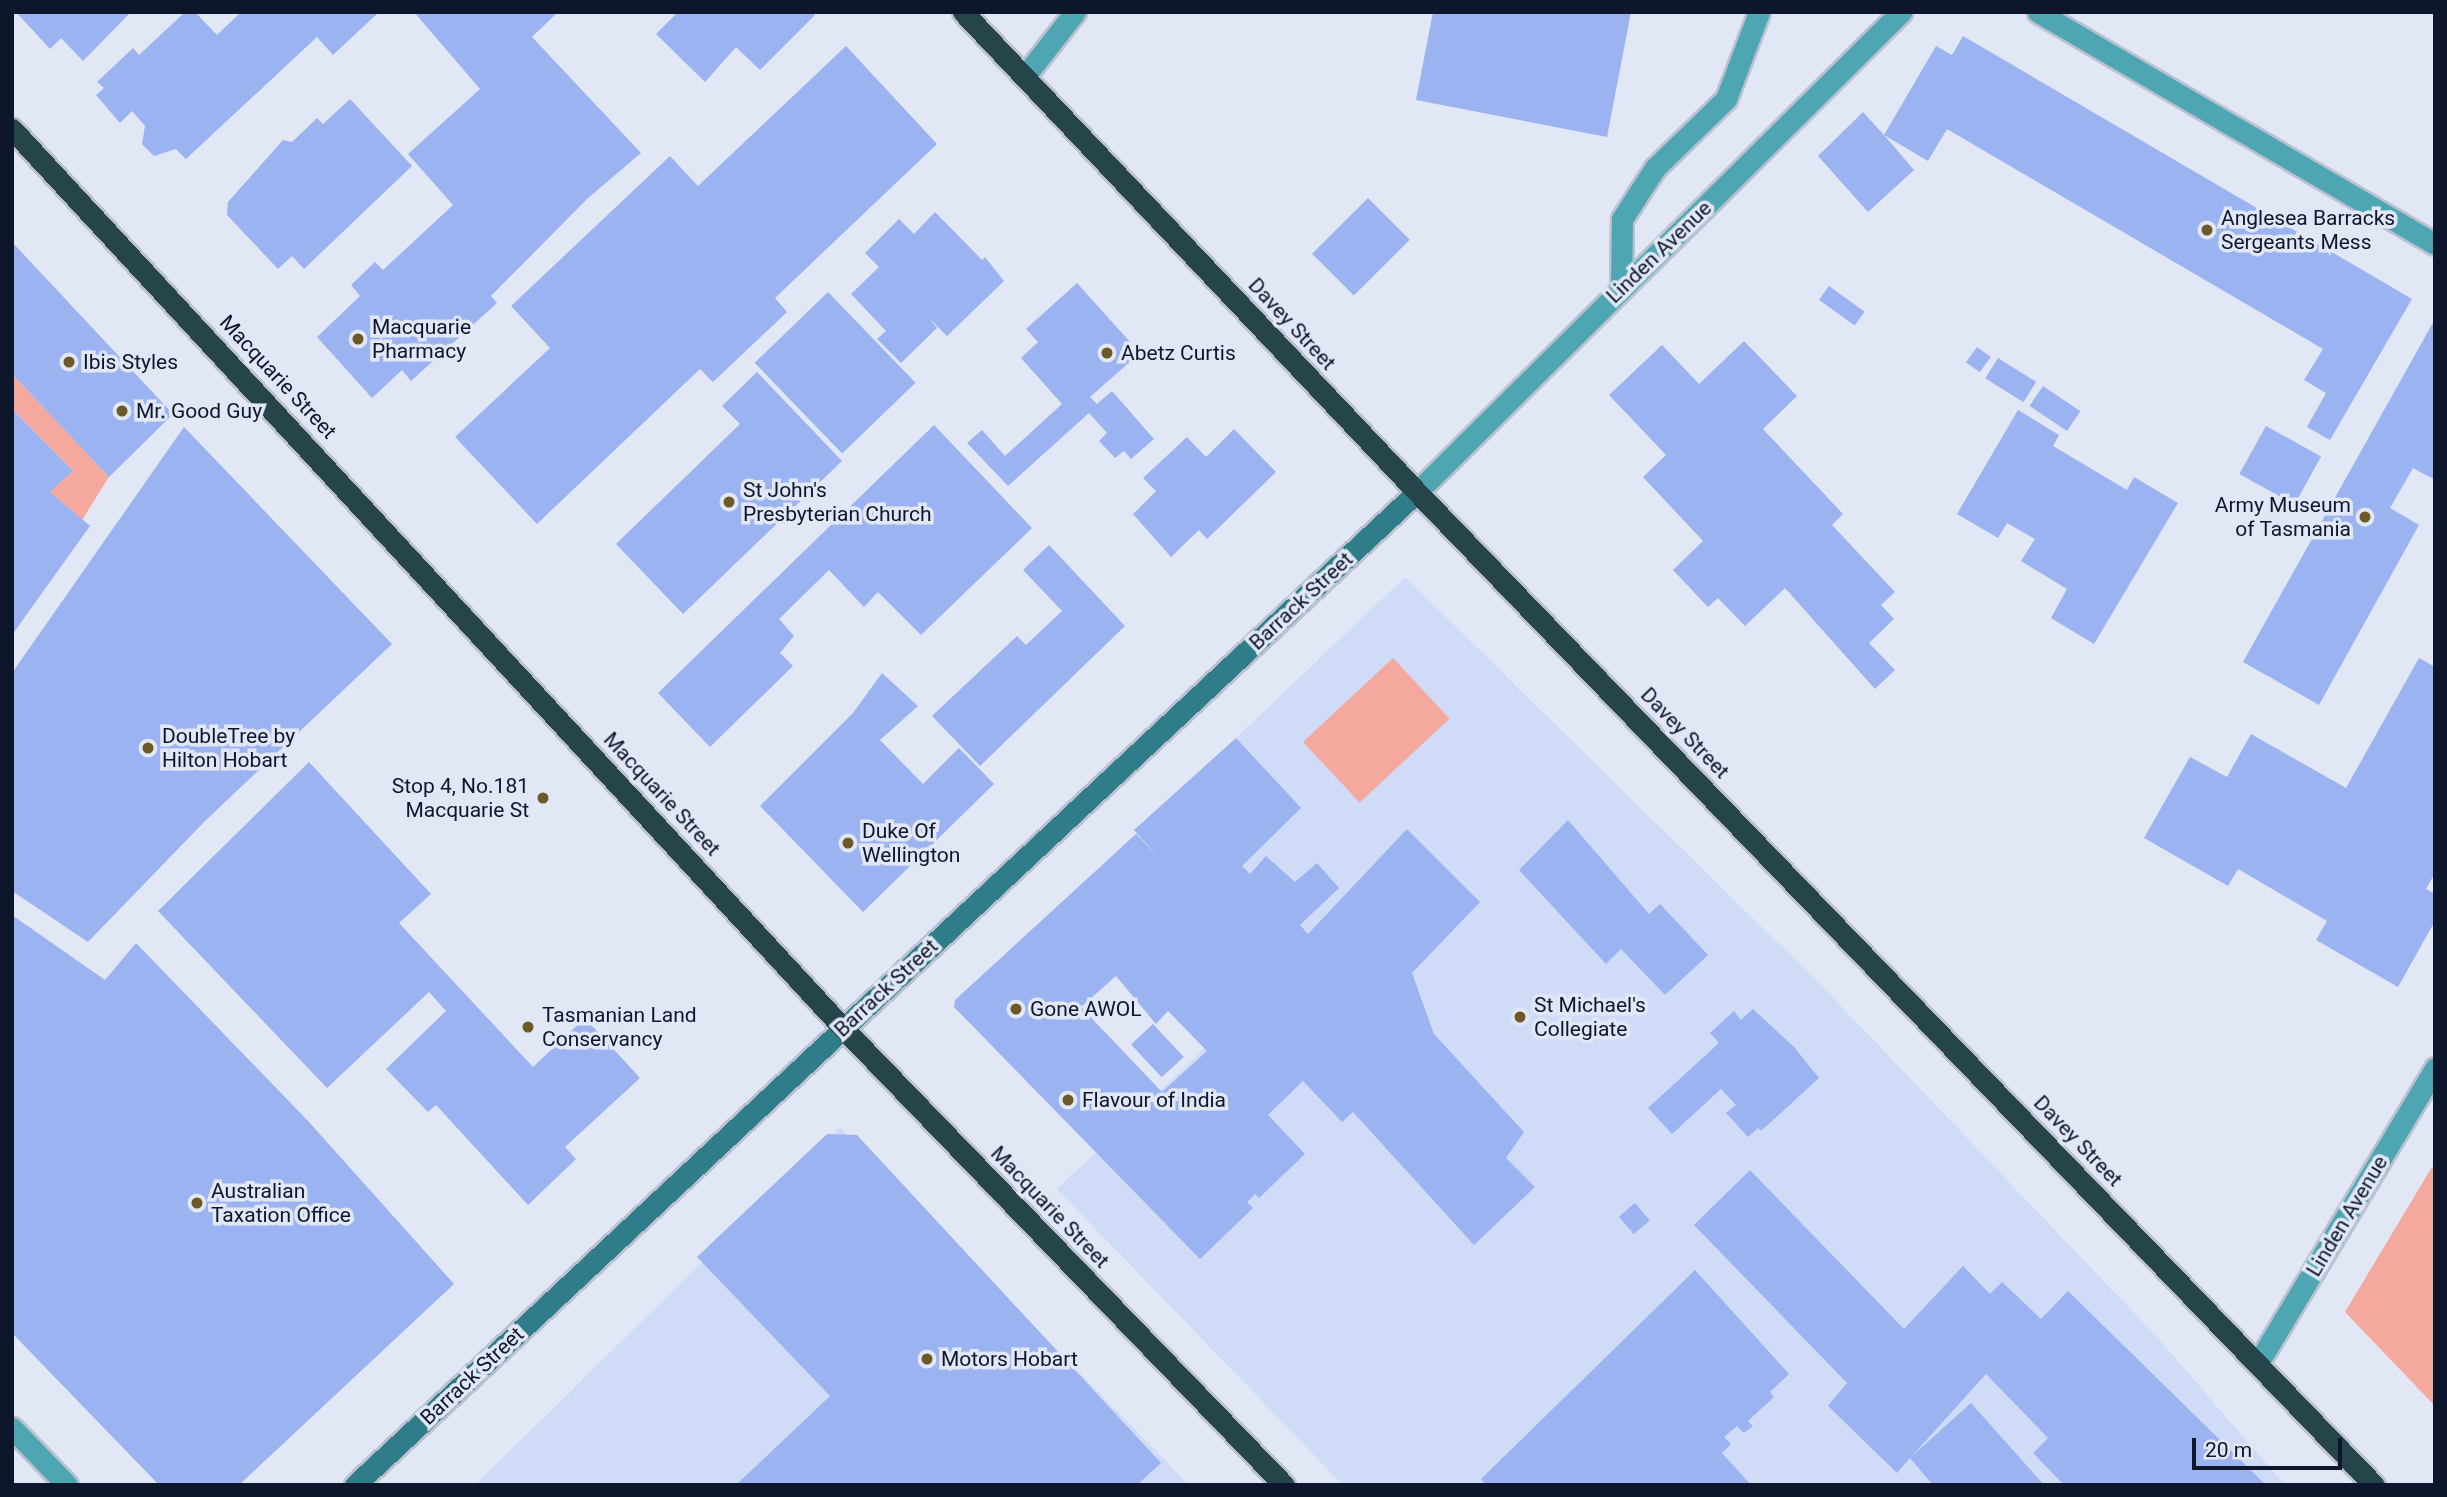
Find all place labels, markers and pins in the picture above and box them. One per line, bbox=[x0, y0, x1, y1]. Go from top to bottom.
place label: Anglesea Barracks Sergeants Mess bbox=[2221, 205, 2395, 255]
marker: Anglesea Barracks Sergeants Mess bbox=[2199, 222, 2215, 238]
place label: Macquarie Pharmacy bbox=[372, 314, 471, 364]
marker: Macquarie Pharmacy bbox=[350, 331, 366, 347]
place label: Abetz Curtis bbox=[1121, 340, 1236, 366]
marker: Abetz Curtis bbox=[1099, 345, 1115, 361]
place label: Ibis Styles bbox=[83, 349, 178, 375]
marker: Ibis Styles bbox=[61, 354, 77, 370]
place label: Mr. Good Guy bbox=[136, 398, 262, 424]
marker: Mr. Good Guy bbox=[114, 403, 130, 419]
place label: St John's Presbyterian Church bbox=[743, 477, 932, 527]
place label: Army Museum of Tasmania bbox=[2215, 492, 2351, 542]
marker: St John's Presbyterian Church bbox=[721, 494, 737, 510]
marker: Army Museum of Tasmania bbox=[2357, 509, 2373, 525]
place label: DoubleTree by Hilton Hobart bbox=[162, 723, 295, 773]
marker: DoubleTree by Hilton Hobart bbox=[140, 740, 156, 756]
place label: Stop 4, No.181 Macquarie St bbox=[392, 773, 529, 823]
marker: Stop 4, No.181 Macquarie St bbox=[535, 790, 551, 806]
place label: Duke Of Wellington bbox=[862, 818, 960, 868]
marker: Duke Of Wellington bbox=[840, 835, 856, 851]
place label: St Michael's Collegiate bbox=[1534, 992, 1646, 1042]
place label: Gone AWOL bbox=[1030, 996, 1142, 1022]
marker: Gone AWOL bbox=[1008, 1001, 1024, 1017]
place label: Tasmanian Land Conservancy bbox=[542, 1002, 697, 1052]
marker: St Michael's Collegiate bbox=[1512, 1009, 1528, 1025]
marker: Tasmanian Land Conservancy bbox=[520, 1019, 536, 1035]
place label: Flavour of India bbox=[1082, 1087, 1226, 1113]
marker: Flavour of India bbox=[1060, 1092, 1076, 1108]
place label: Australian Taxation Office bbox=[211, 1178, 351, 1228]
marker: Australian Taxation Office bbox=[189, 1195, 205, 1211]
place label: Motors Hobart bbox=[941, 1346, 1078, 1372]
marker: Motors Hobart bbox=[919, 1351, 935, 1367]

